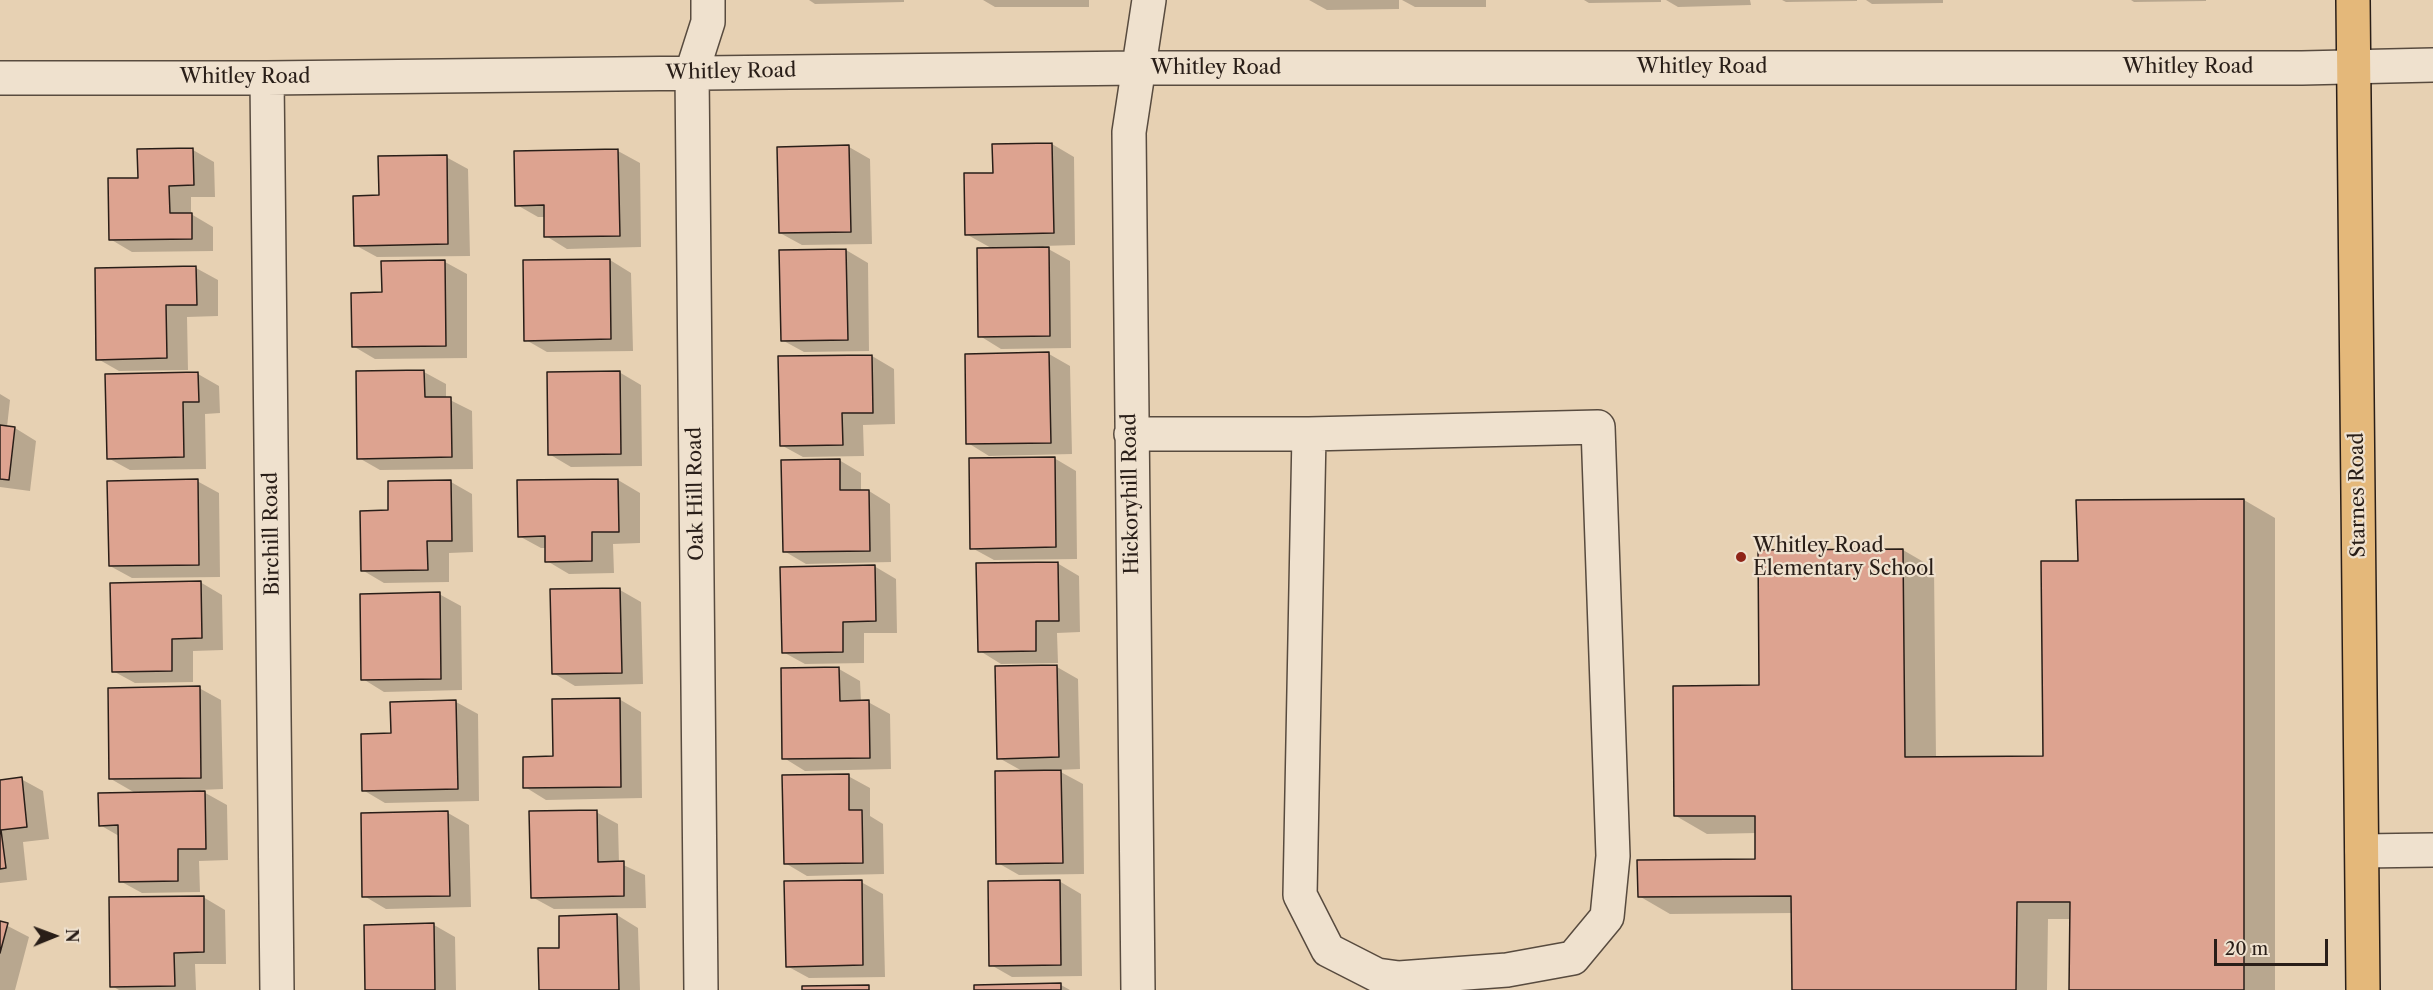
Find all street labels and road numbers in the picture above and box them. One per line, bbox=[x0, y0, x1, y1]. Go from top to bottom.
street label: Whitley Road bbox=[1637, 55, 1767, 79]
street label: Whitley Road bbox=[2123, 55, 2253, 79]
street label: Whitley Road bbox=[1151, 56, 1281, 80]
street label: Whitley Road bbox=[665, 59, 797, 85]
street label: Whitley Road bbox=[180, 65, 310, 89]
street label: Hickoryhill Road bbox=[1118, 413, 1144, 575]
street label: Oak Hill Road bbox=[683, 427, 709, 561]
street label: Starnes Road bbox=[2345, 432, 2371, 558]
street label: Birchill Road bbox=[259, 472, 285, 596]

